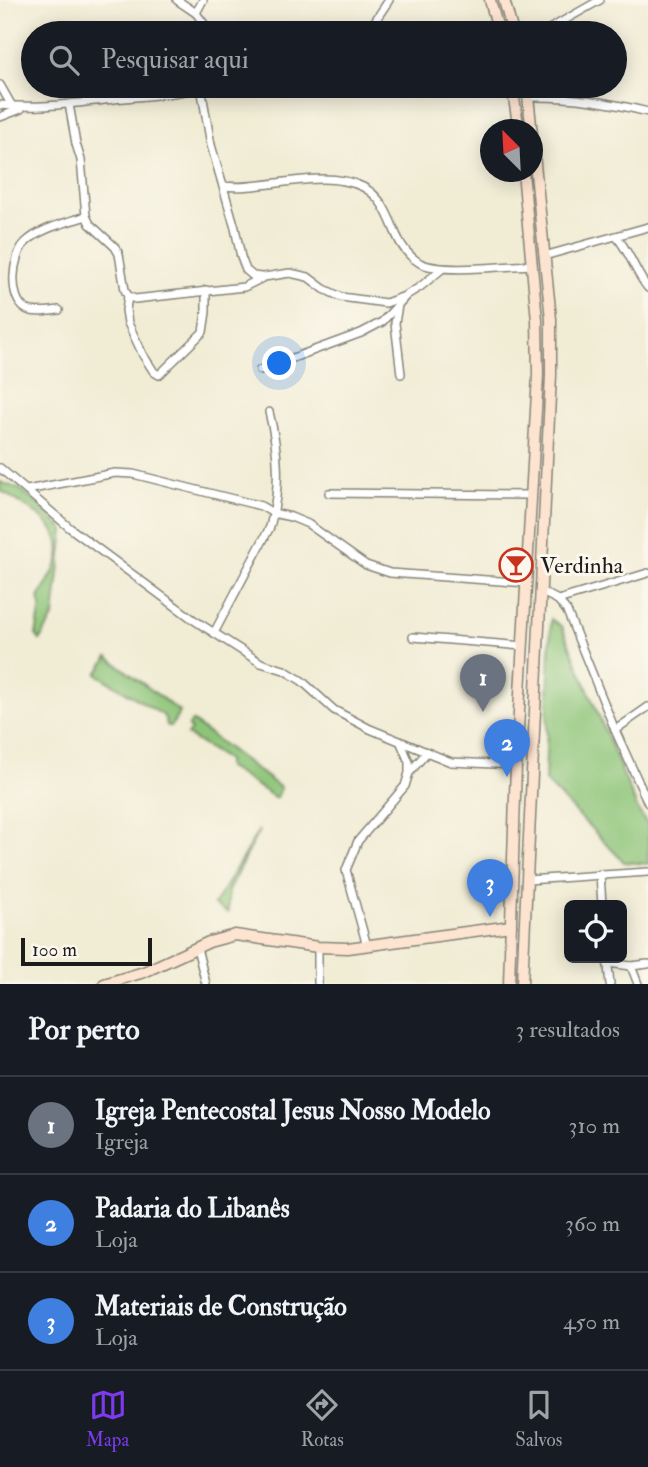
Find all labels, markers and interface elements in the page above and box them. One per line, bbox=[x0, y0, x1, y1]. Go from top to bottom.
search box bbox=[21, 21, 627, 98]
icon: search bbox=[45, 41, 83, 79]
text: Pesquisar aqui bbox=[101, 44, 249, 76]
north arrow bbox=[480, 119, 543, 182]
your location bbox=[262, 346, 296, 380]
bar icon: Verdinha bbox=[497, 546, 535, 584]
place label: Verdinha bbox=[540, 551, 624, 580]
pin: 1 bbox=[460, 654, 506, 712]
pin: 2 bbox=[484, 719, 530, 777]
pin: 3 bbox=[467, 859, 513, 917]
map controls bbox=[564, 900, 627, 963]
button: locate bbox=[564, 900, 627, 963]
scale bar bbox=[21, 935, 152, 967]
text: 100 m bbox=[32, 938, 77, 962]
text: Por perto bbox=[28, 1011, 140, 1048]
text: 3 resultados bbox=[516, 1015, 620, 1044]
text: Igreja Pentecostal Jesus Nosso Modelo bbox=[95, 1095, 491, 1127]
text: 1 bbox=[47, 1111, 55, 1140]
text: 310 m bbox=[569, 1111, 620, 1140]
text: Igreja bbox=[95, 1127, 149, 1156]
text: Padaria do Libanês bbox=[95, 1193, 290, 1225]
text: 2 bbox=[45, 1209, 57, 1238]
text: 360 m bbox=[565, 1209, 620, 1238]
text: Loja bbox=[95, 1225, 138, 1254]
text: Materiais de Construção bbox=[95, 1291, 347, 1323]
text: 3 bbox=[47, 1307, 55, 1336]
text: 450 m bbox=[563, 1307, 620, 1336]
text: Loja bbox=[95, 1323, 138, 1352]
tab: Mapa bbox=[86, 1386, 129, 1452]
tab: Rotas bbox=[301, 1386, 344, 1452]
tab: Salvos bbox=[515, 1386, 562, 1452]

